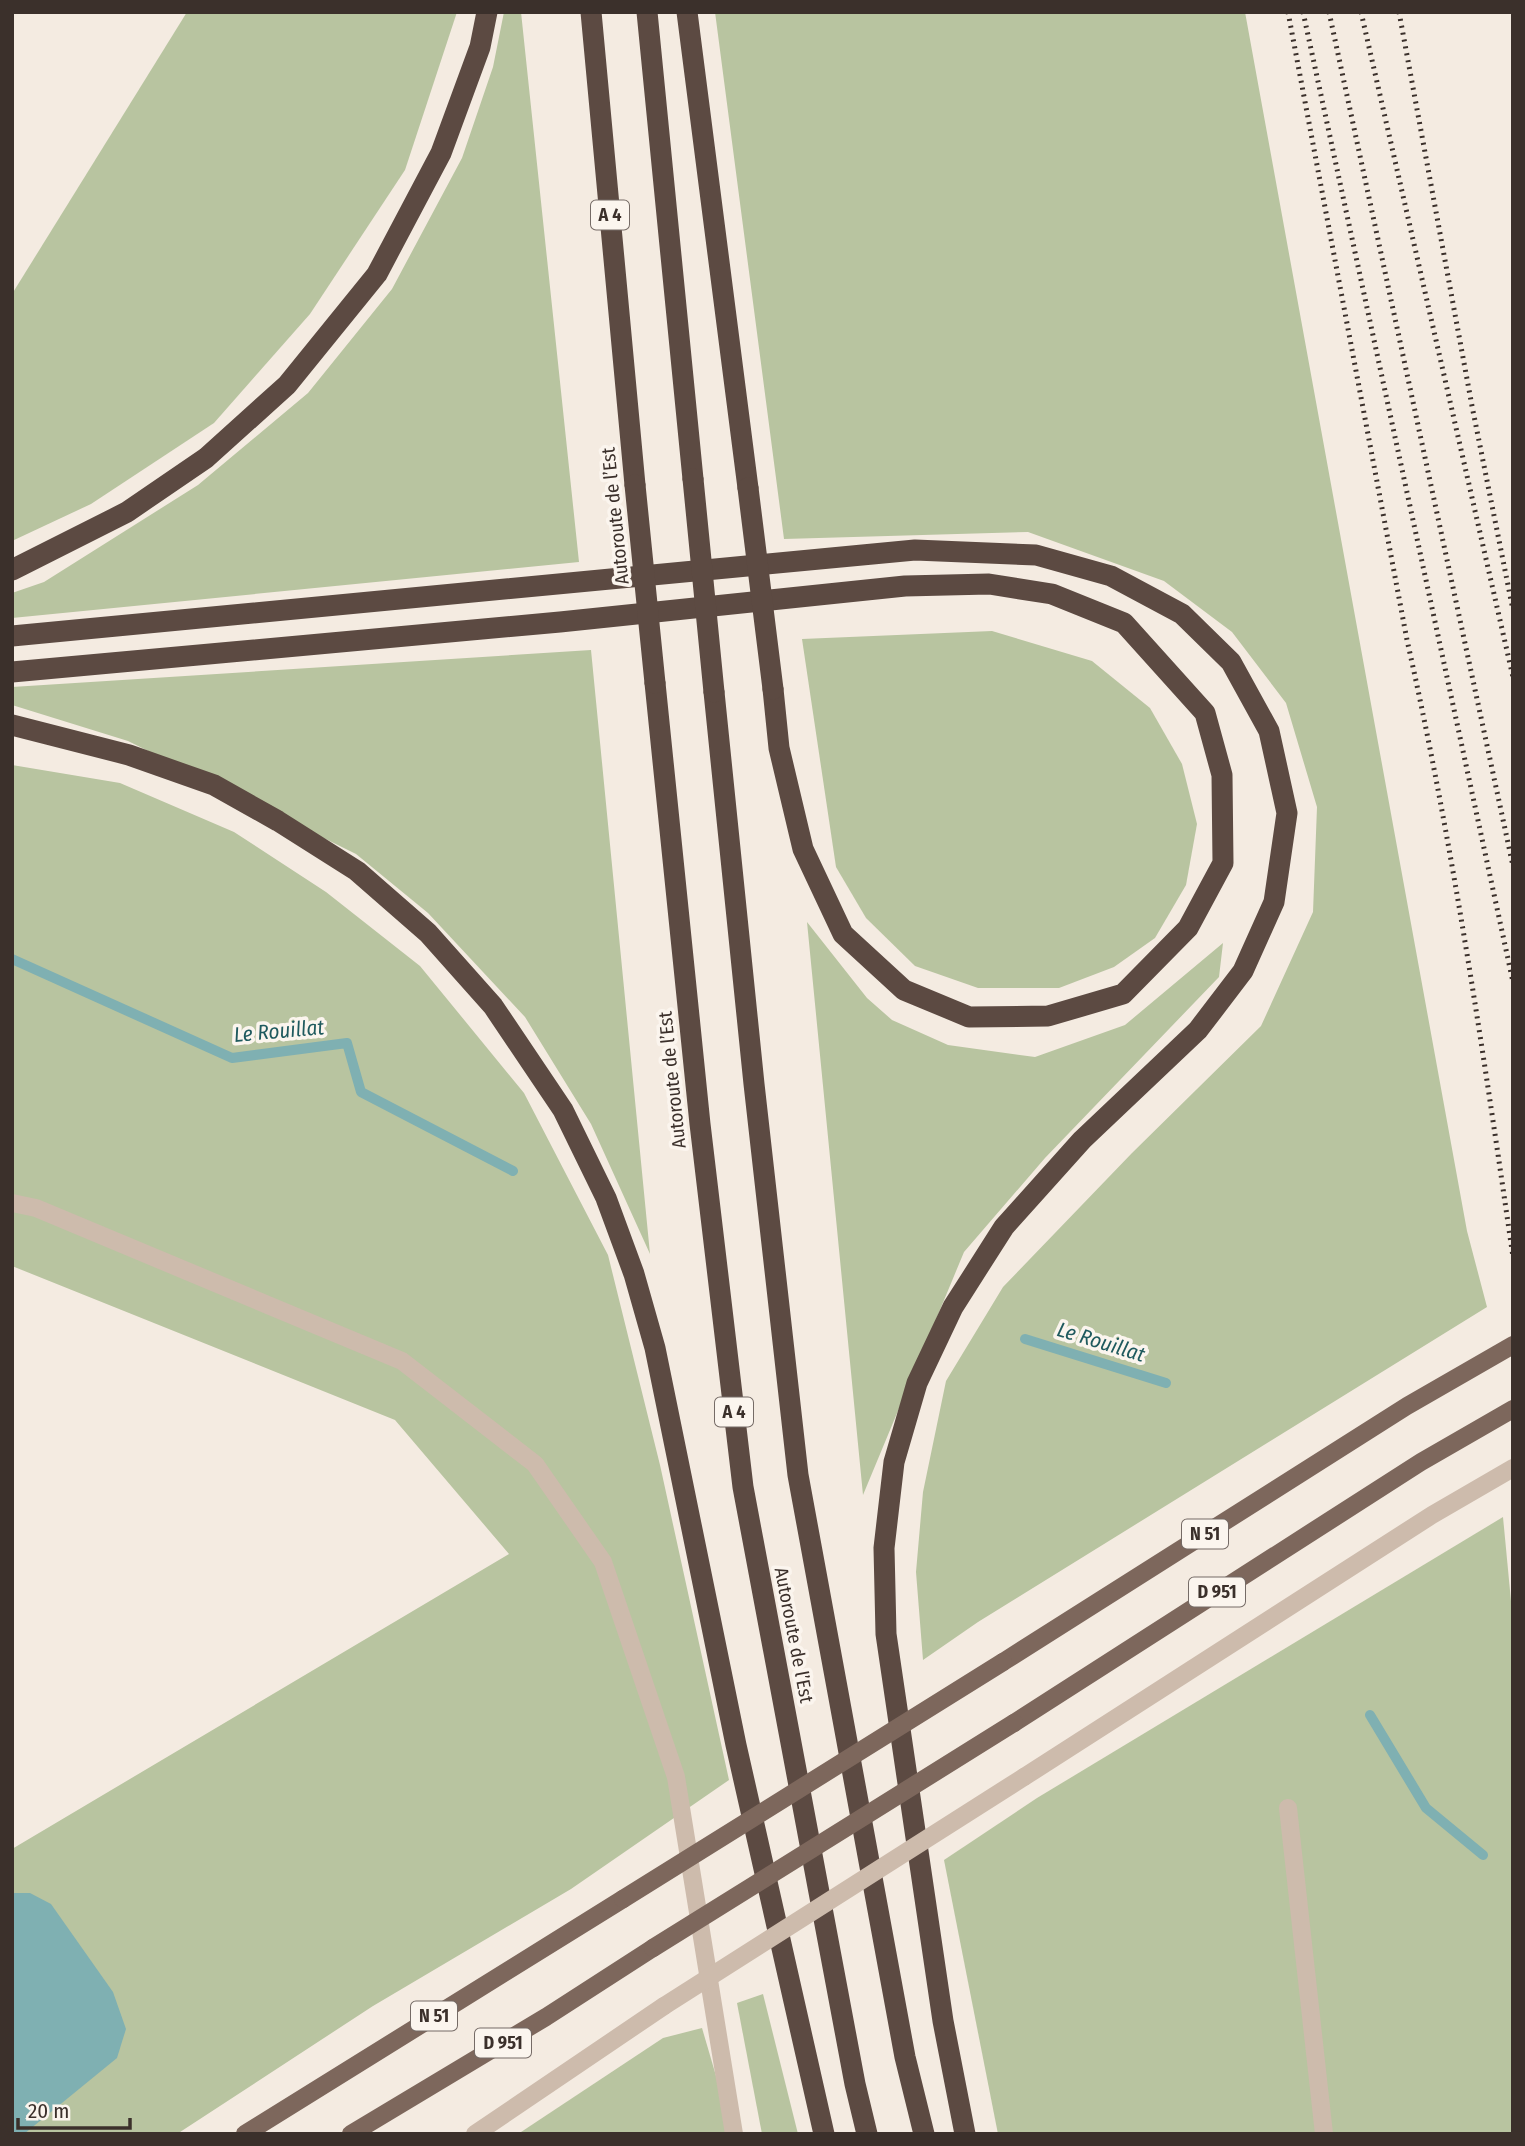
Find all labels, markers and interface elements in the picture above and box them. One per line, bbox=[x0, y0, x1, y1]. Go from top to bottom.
road number: A 4 bbox=[591, 200, 629, 230]
street label: Autoroute de l’Est bbox=[596, 446, 634, 586]
street label: Autoroute de l’Est bbox=[653, 1010, 691, 1150]
water label: Le Rouillat bbox=[233, 1014, 325, 1048]
water label: Le Rouillat bbox=[1054, 1316, 1148, 1368]
road number: A 4 bbox=[715, 1398, 753, 1427]
road number: N 51 bbox=[1182, 1520, 1228, 1548]
street label: Autoroute de l’Est bbox=[770, 1565, 819, 1706]
road number: D 951 bbox=[1189, 1577, 1245, 1606]
road number: N 51 bbox=[411, 2002, 457, 2030]
road number: D 951 bbox=[475, 2028, 531, 2057]
scale bar bbox=[18, 2086, 130, 2130]
text: 20 m bbox=[28, 2098, 69, 2124]

